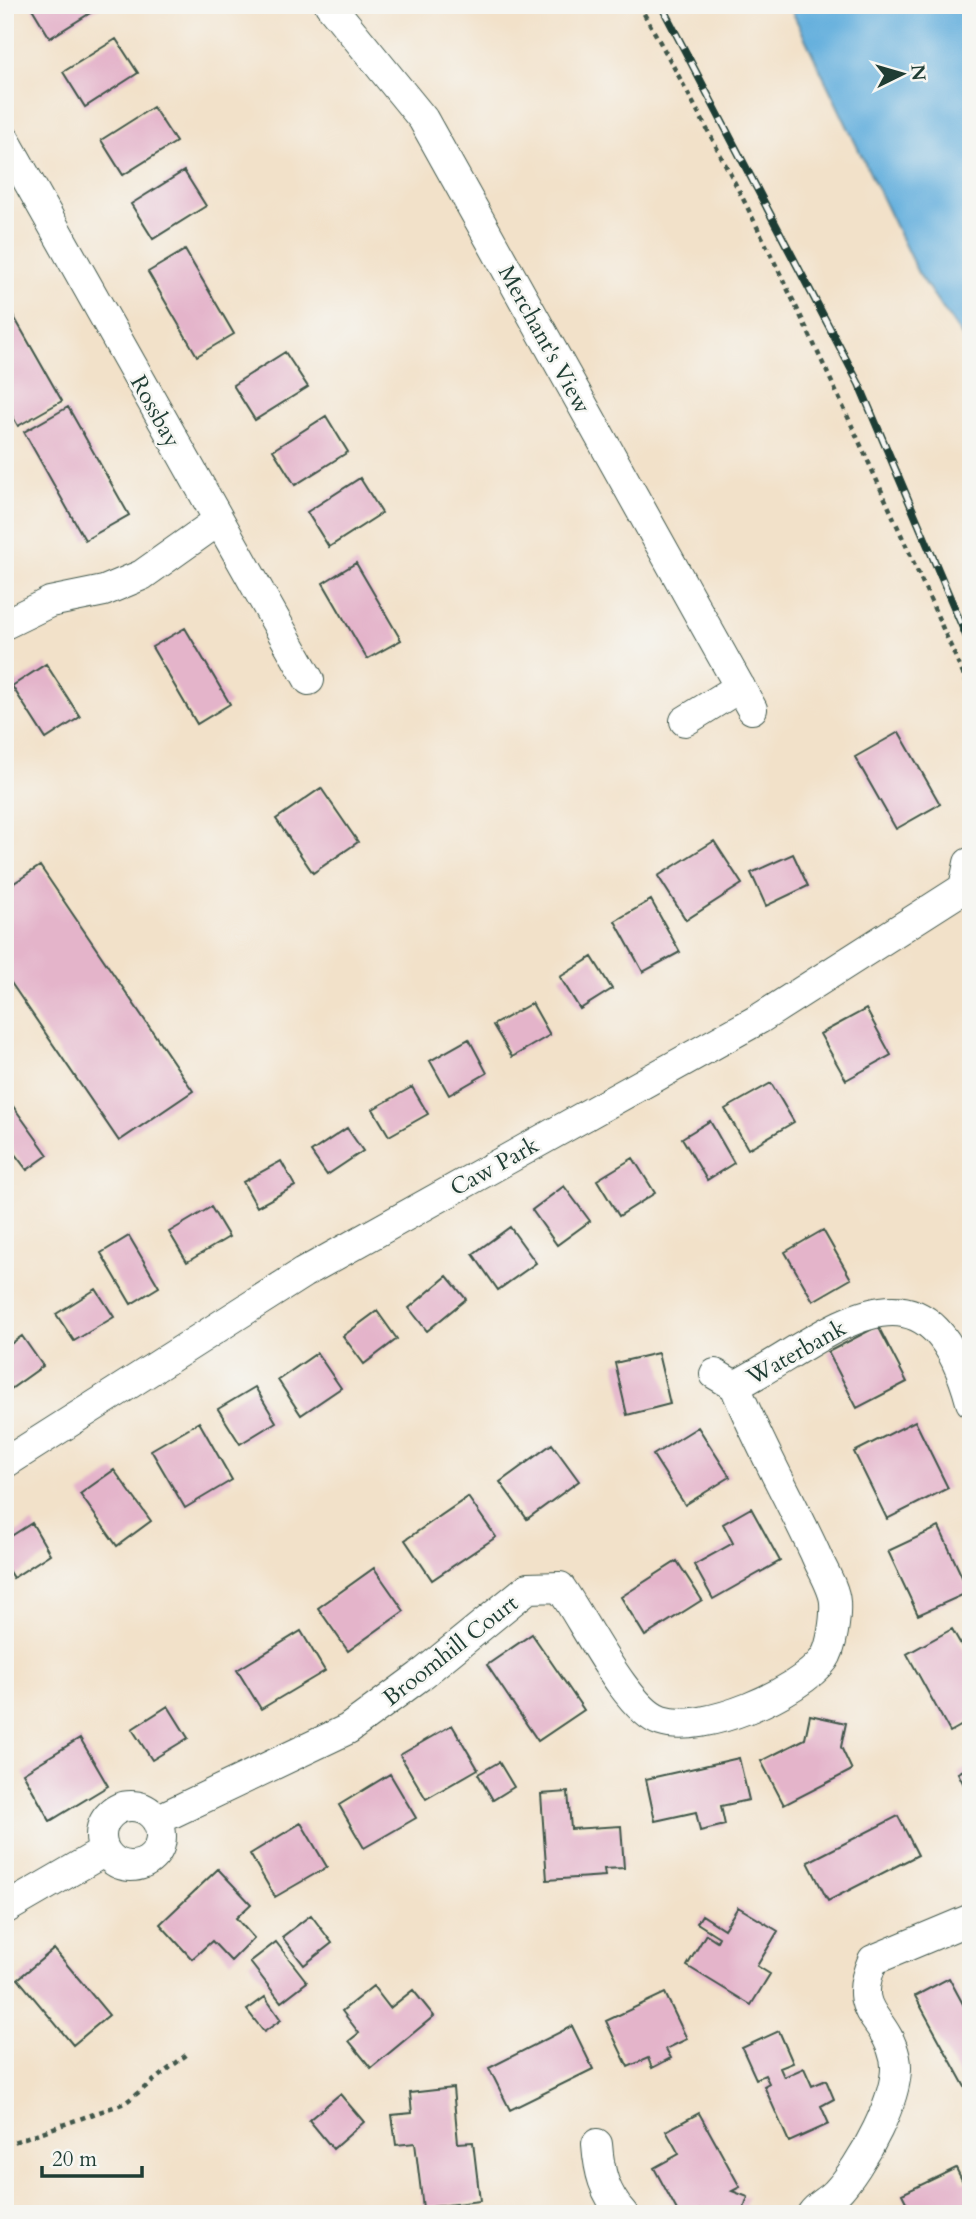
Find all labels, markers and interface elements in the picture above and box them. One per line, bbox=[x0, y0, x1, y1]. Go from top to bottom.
north arrow bbox=[867, 38, 937, 108]
text: N bbox=[904, 63, 932, 82]
street label: Merchant's View bbox=[491, 259, 598, 420]
street label: Rossbay bbox=[123, 370, 188, 453]
street label: Caw Park bbox=[445, 1129, 545, 1203]
street label: Waterbank bbox=[740, 1312, 852, 1393]
street label: Broomhill Court bbox=[376, 1588, 524, 1713]
scale bar bbox=[42, 2135, 142, 2179]
text: 20 m bbox=[52, 2145, 97, 2174]

